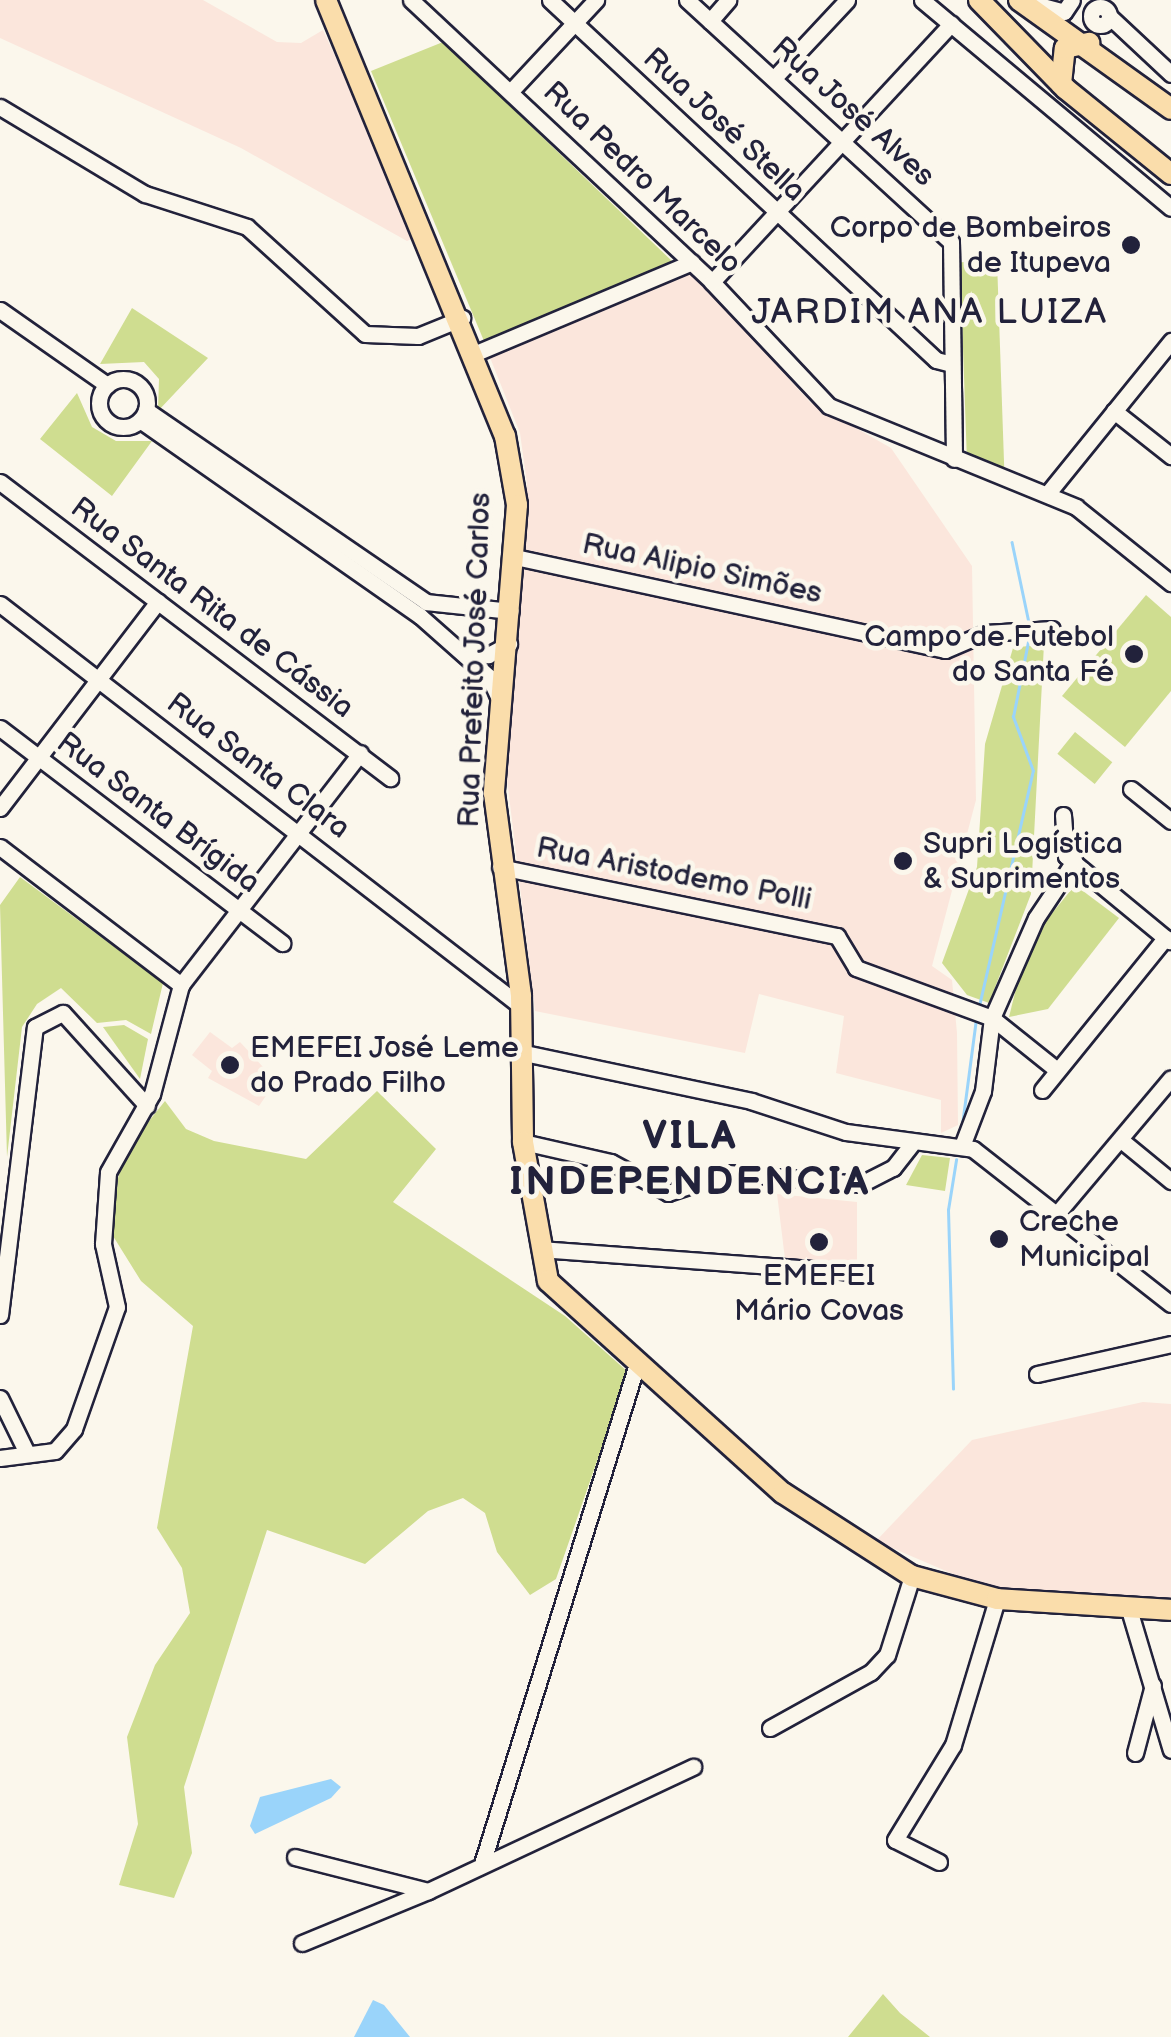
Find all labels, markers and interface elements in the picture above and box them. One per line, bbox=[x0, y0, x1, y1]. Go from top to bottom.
street label: Rua José Alves bbox=[764, 29, 942, 195]
street label: Rua José Stella bbox=[635, 40, 813, 210]
street label: Rua Pedro Marcelo bbox=[535, 74, 749, 282]
place label: Corpo de Bombeiros de Itupeva bbox=[830, 210, 1111, 280]
marker: Corpo de Bombeiros de Itupeva bbox=[1120, 234, 1142, 256]
district label: JARDIM ANA LUIZA bbox=[752, 292, 1108, 334]
street label: Rua Santa Rita de Cássia bbox=[63, 490, 361, 726]
street label: Rua Prefeito José Carlos bbox=[451, 491, 499, 829]
street label: Rua Alipio Simões bbox=[579, 526, 825, 612]
place label: Campo de Futebol do Santa Fé bbox=[864, 619, 1114, 690]
marker: Campo de Futebol do Santa Fé bbox=[1123, 643, 1145, 665]
street label: Rua Santa Clara bbox=[159, 685, 357, 847]
street label: Rua Santa Brígida bbox=[49, 725, 267, 901]
place label: Supri Logística & Suprimentos bbox=[923, 826, 1123, 896]
street label: Rua Aristodemo Polli bbox=[533, 830, 815, 918]
marker: Supri Logística & Suprimentos bbox=[892, 850, 914, 872]
place label: EMEFEI José Leme do Prado Filho bbox=[250, 1030, 520, 1100]
marker: EMEFEI José Leme do Prado Filho bbox=[219, 1054, 241, 1076]
district label: VILA INDEPENDENCIA bbox=[509, 1112, 871, 1206]
place label: Creche Municipal bbox=[1019, 1204, 1150, 1274]
marker: Creche Municipal bbox=[988, 1228, 1010, 1250]
marker: EMEFEI Mário Covas bbox=[808, 1231, 830, 1253]
place label: EMEFEI Mário Covas bbox=[734, 1258, 904, 1328]

